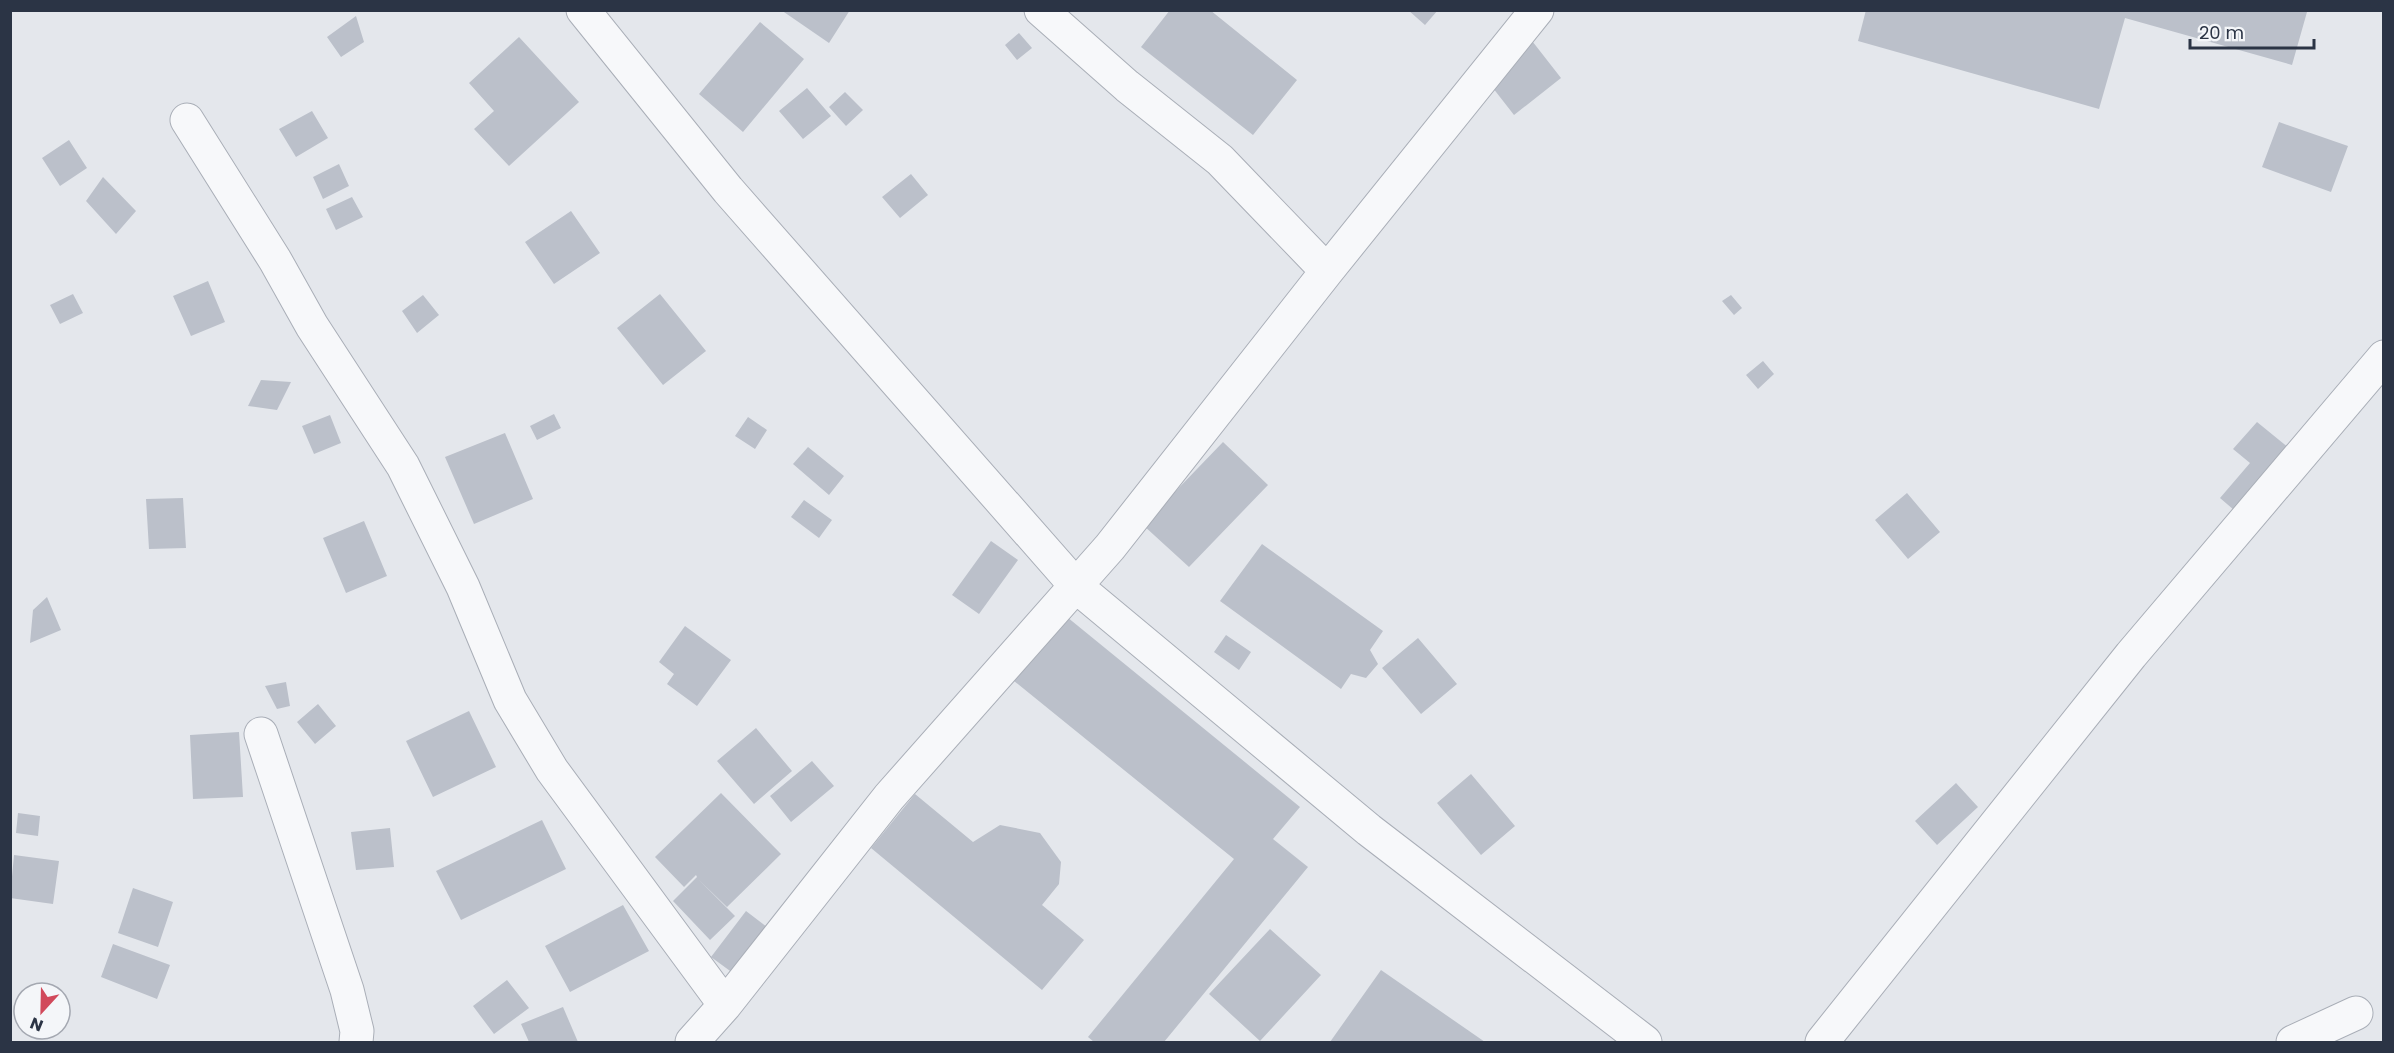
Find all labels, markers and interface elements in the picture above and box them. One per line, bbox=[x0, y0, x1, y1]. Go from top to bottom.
scale bar bbox=[2190, 12, 2314, 50]
text: 20 m bbox=[2199, 20, 2244, 45]
north arrow bbox=[12, 981, 72, 1041]
text: N bbox=[27, 1012, 46, 1037]

